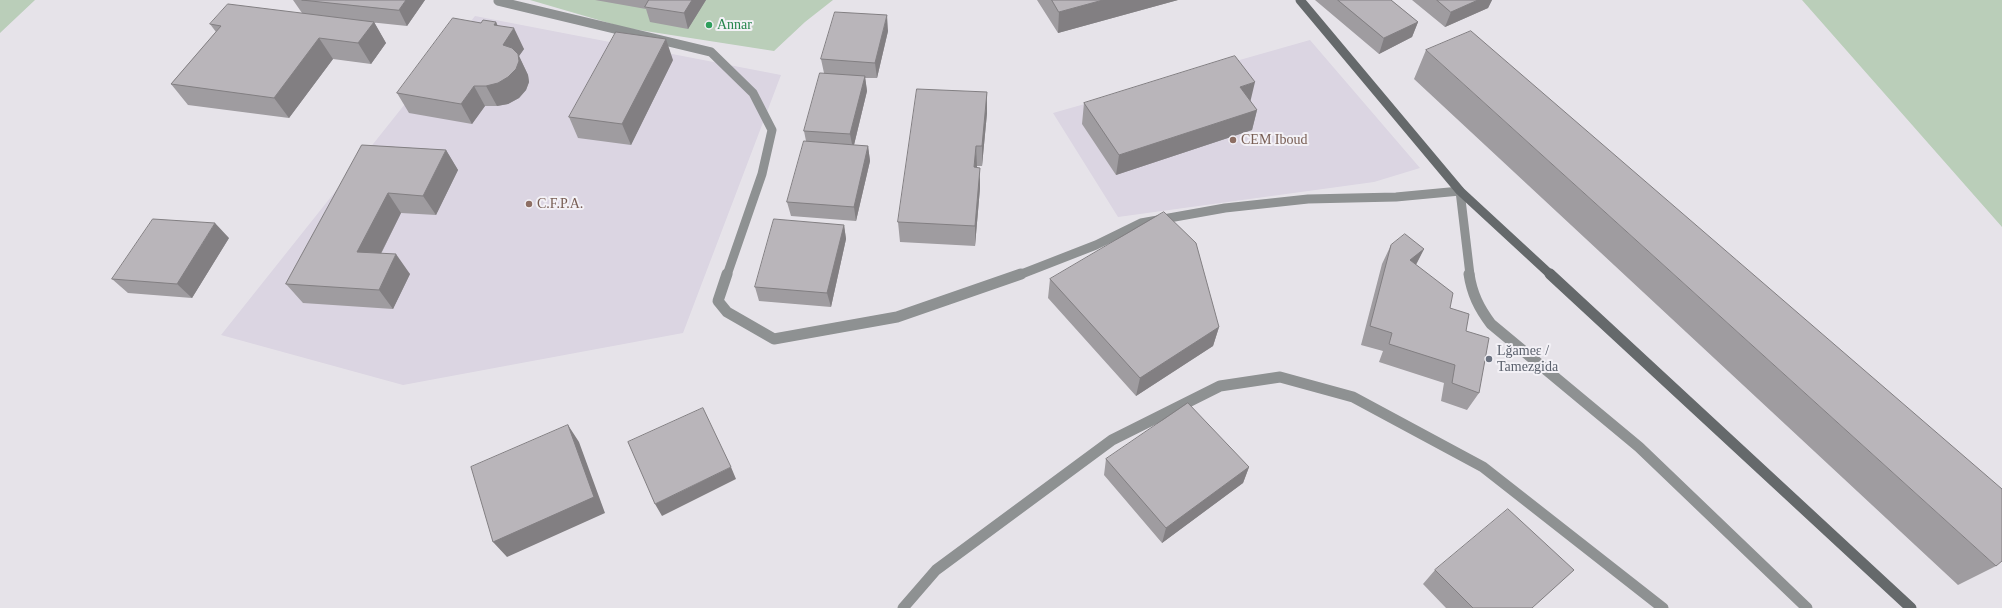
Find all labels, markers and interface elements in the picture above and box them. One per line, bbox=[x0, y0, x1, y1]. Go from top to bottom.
place label: Annar bbox=[717, 17, 757, 33]
marker: Annar bbox=[704, 20, 714, 30]
place label: CEM Iboud bbox=[1241, 132, 1313, 148]
marker: CEM Iboud bbox=[1228, 135, 1238, 145]
place label: C.F.P.A. bbox=[537, 196, 583, 212]
marker: C.F.P.A. bbox=[524, 199, 534, 209]
place label: Lǧameɛ / Tamezgida bbox=[1497, 343, 1568, 376]
marker: Lǧameɛ / Tamezgida bbox=[1484, 354, 1494, 364]

